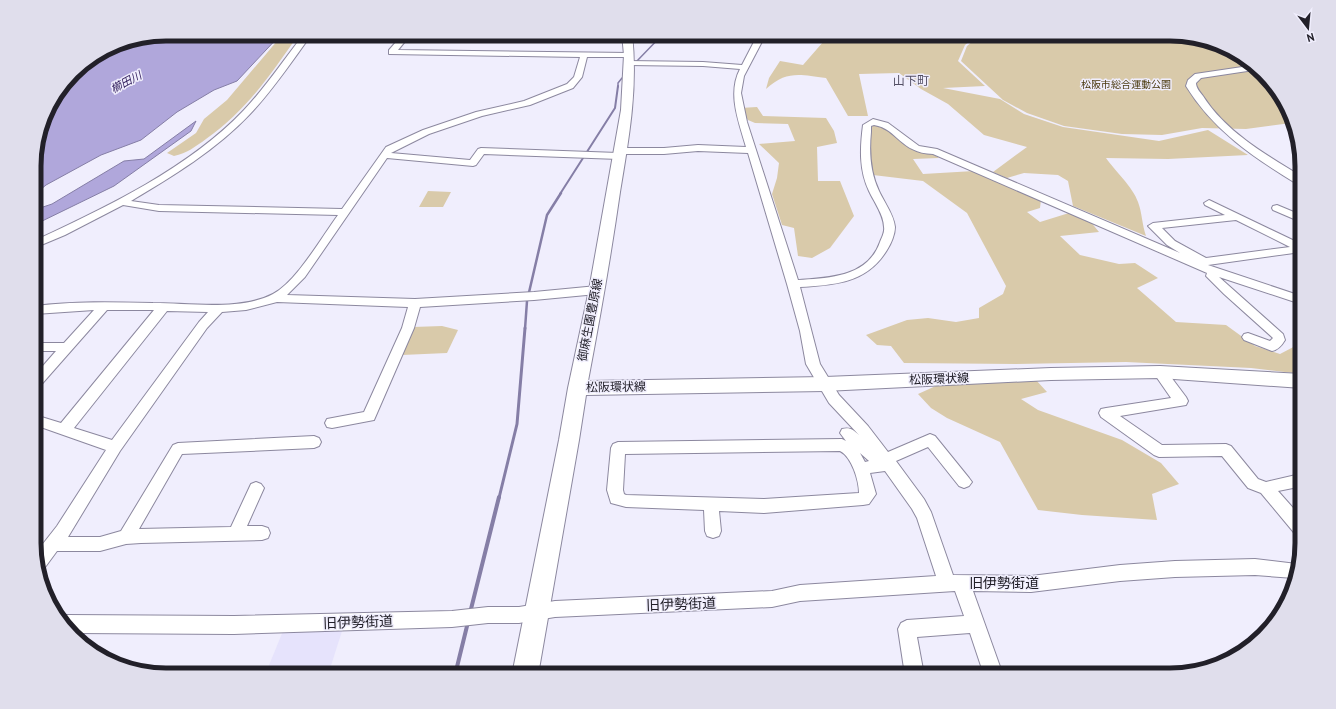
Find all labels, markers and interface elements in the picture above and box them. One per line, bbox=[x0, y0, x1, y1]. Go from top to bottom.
north arrow bbox=[1288, 8, 1328, 48]
text: N bbox=[1305, 30, 1316, 45]
water label: 櫛田川 bbox=[108, 68, 145, 96]
district label: 山下町 bbox=[893, 73, 929, 88]
park label: 松阪市総合運動公園 bbox=[1081, 78, 1171, 91]
street label: 御麻生園豊原線 bbox=[574, 277, 605, 363]
street label: 松阪環状線 bbox=[909, 370, 969, 387]
street label: 松阪環状線 bbox=[586, 378, 646, 395]
street label: 旧伊勢街道 bbox=[969, 574, 1039, 592]
street label: 旧伊勢街道 bbox=[646, 594, 716, 614]
street label: 旧伊勢街道 bbox=[323, 612, 393, 632]

